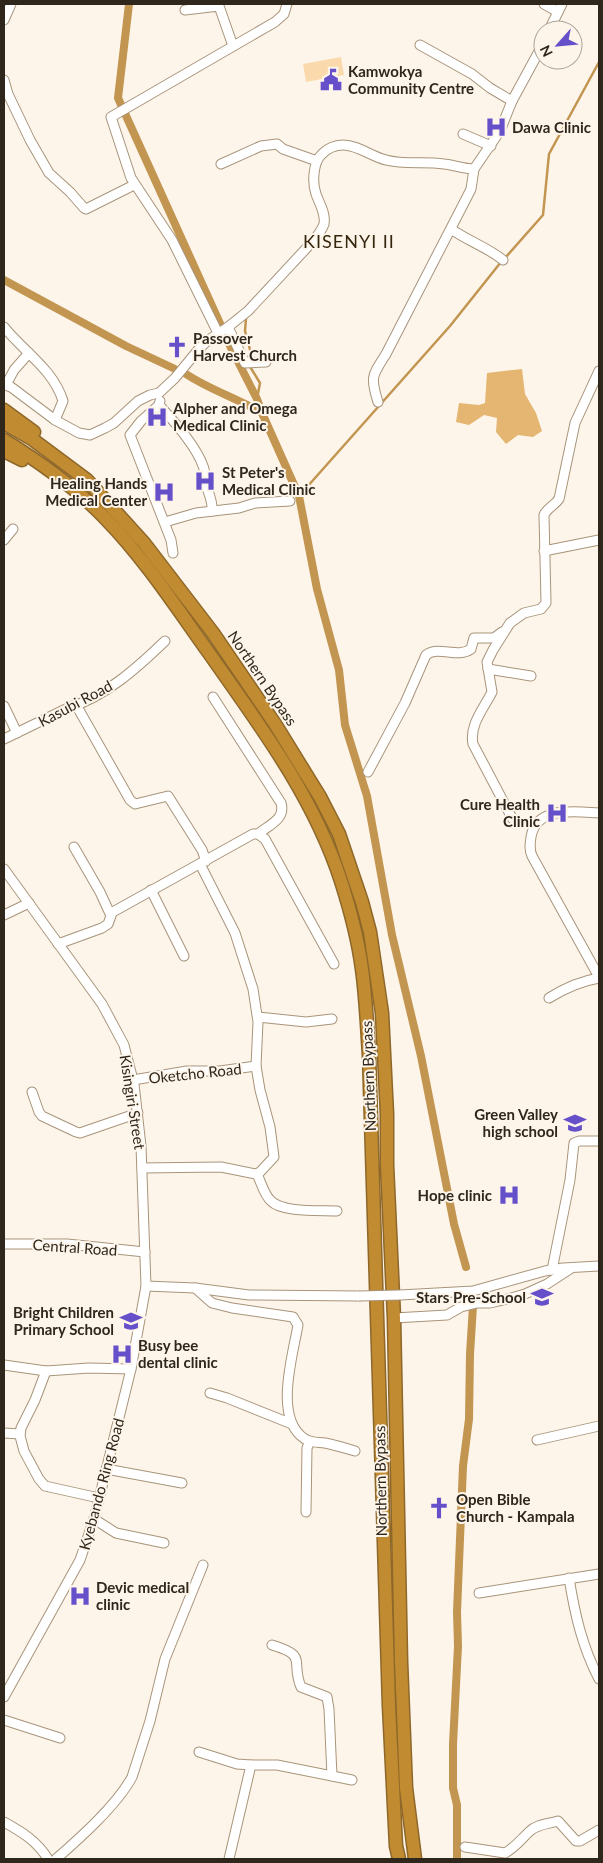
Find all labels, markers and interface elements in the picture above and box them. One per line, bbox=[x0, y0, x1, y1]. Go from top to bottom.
north arrow bbox=[533, 20, 583, 70]
text: N bbox=[536, 42, 556, 60]
place label: Kamwokya Community Centre bbox=[348, 62, 474, 97]
public building icon: Kamwokya Community Centre bbox=[318, 67, 344, 93]
hospital icon: Dawa Clinic bbox=[483, 114, 509, 140]
place label: Dawa Clinic bbox=[512, 118, 591, 136]
district label: KISENYI II bbox=[303, 230, 395, 252]
place label: Passover Harvest Church bbox=[193, 329, 297, 364]
church icon: Passover Harvest Church bbox=[164, 334, 190, 360]
place label: Alpher and Omega Medical Clinic bbox=[172, 399, 297, 434]
hospital icon: Alpher and Omega Medical Clinic bbox=[144, 404, 170, 430]
place label: St Peter's Medical Clinic bbox=[222, 463, 315, 498]
hospital icon: St Peter's Medical Clinic bbox=[192, 468, 218, 494]
place label: Healing Hands Medical Center bbox=[45, 474, 147, 509]
hospital icon: Healing Hands Medical Center bbox=[151, 479, 177, 505]
street label: Northern Bypass bbox=[225, 627, 301, 729]
street label: Kasubi Road bbox=[35, 676, 115, 730]
place label: Cure Health Clinic bbox=[460, 795, 540, 830]
hospital icon: Cure Health Clinic bbox=[544, 800, 570, 826]
street label: Northern Bypass bbox=[357, 1020, 379, 1132]
street label: Kisingiri Street bbox=[117, 1053, 149, 1151]
street label: Oketcho Road bbox=[148, 1059, 242, 1087]
place label: Green Valley high school bbox=[474, 1105, 558, 1140]
school or university icon: Green Valley high school bbox=[562, 1110, 588, 1136]
hospital icon: Hope clinic bbox=[496, 1182, 522, 1208]
place label: Hope clinic bbox=[418, 1186, 492, 1204]
street label: Central Road bbox=[32, 1235, 118, 1259]
school or university icon: Stars Pre-School bbox=[529, 1284, 555, 1310]
place label: Stars Pre-School bbox=[416, 1288, 526, 1306]
place label: Bright Children Primary School bbox=[13, 1303, 114, 1338]
school or university icon: Bright Children Primary School bbox=[118, 1308, 144, 1334]
place label: Busy bee dental clinic bbox=[138, 1336, 218, 1371]
hospital icon: Busy bee dental clinic bbox=[109, 1341, 135, 1367]
street label: Kyebando Ring Road bbox=[75, 1416, 127, 1552]
street label: Northern Bypass bbox=[370, 1426, 390, 1536]
place label: Open Bible Church - Kampala bbox=[456, 1490, 575, 1525]
church icon: Open Bible Church - Kampala bbox=[426, 1495, 452, 1521]
place label: Devic medical clinic bbox=[96, 1578, 189, 1613]
hospital icon: Devic medical clinic bbox=[67, 1583, 93, 1609]

